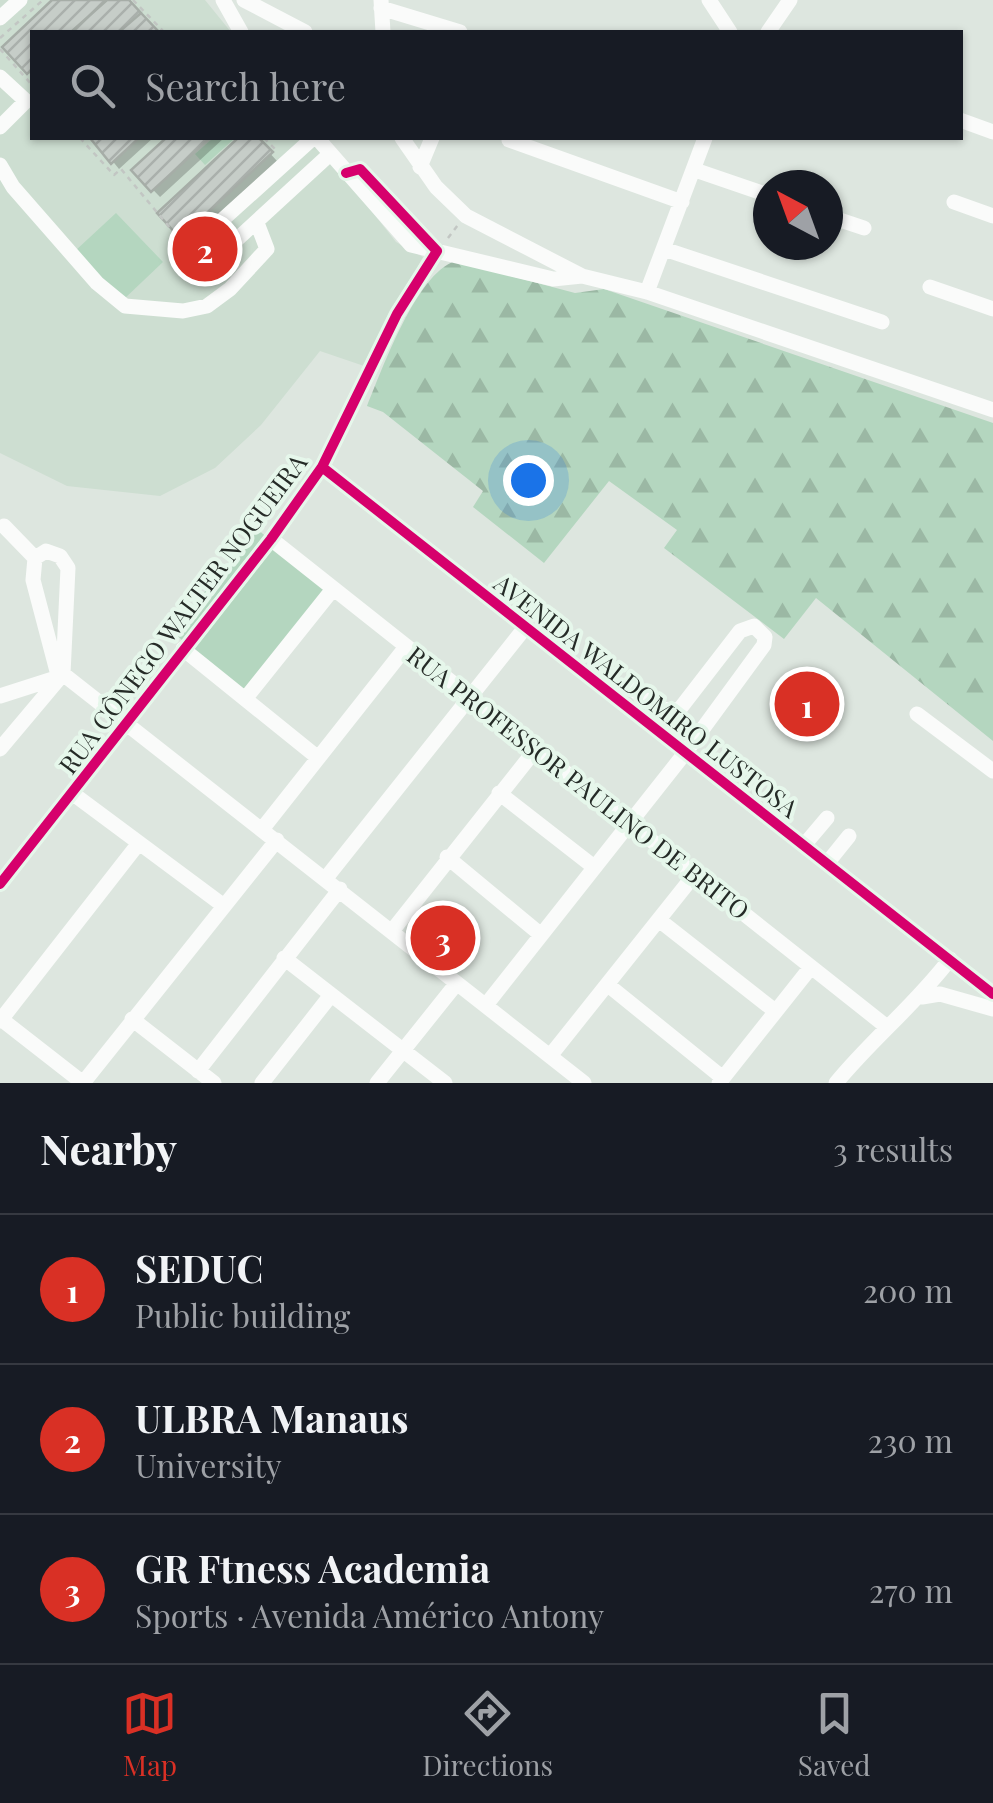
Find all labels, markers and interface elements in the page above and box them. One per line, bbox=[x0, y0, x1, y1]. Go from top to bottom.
search box bbox=[30, 30, 963, 140]
icon: search bbox=[65, 58, 120, 113]
text: Search here bbox=[145, 60, 346, 111]
north arrow bbox=[753, 170, 843, 260]
pin: 2 bbox=[172, 212, 238, 286]
street label: RUA CÔNEGO WALTER NOGUEIRA bbox=[50, 446, 313, 780]
your location bbox=[503, 455, 554, 506]
street label: AVENIDA WALDOMIRO LUSTOSA bbox=[487, 565, 806, 824]
street label: RUA PROFESSOR PAULINO DE BRITO bbox=[401, 638, 757, 926]
pin: 1 bbox=[774, 666, 840, 742]
pin: 3 bbox=[410, 900, 476, 976]
text: Nearby bbox=[40, 1120, 177, 1176]
text: 3 results bbox=[833, 1127, 953, 1170]
text: SEDUC bbox=[135, 1242, 263, 1293]
text: 1 bbox=[66, 1268, 79, 1311]
text: 200 m bbox=[863, 1268, 953, 1311]
text: Public building bbox=[135, 1293, 351, 1336]
text: ULBRA Manaus bbox=[135, 1392, 409, 1443]
text: 2 bbox=[64, 1418, 81, 1461]
text: 230 m bbox=[868, 1418, 953, 1461]
text: University bbox=[135, 1443, 282, 1486]
text: GR Ftness Academia bbox=[135, 1542, 490, 1593]
text: 3 bbox=[65, 1568, 80, 1611]
text: 270 m bbox=[869, 1568, 953, 1611]
text: Sports · Avenida Américo Antony bbox=[135, 1593, 604, 1636]
tab: Map bbox=[122, 1686, 177, 1783]
tab: Directions bbox=[422, 1686, 553, 1783]
tab: Saved bbox=[798, 1686, 871, 1783]

